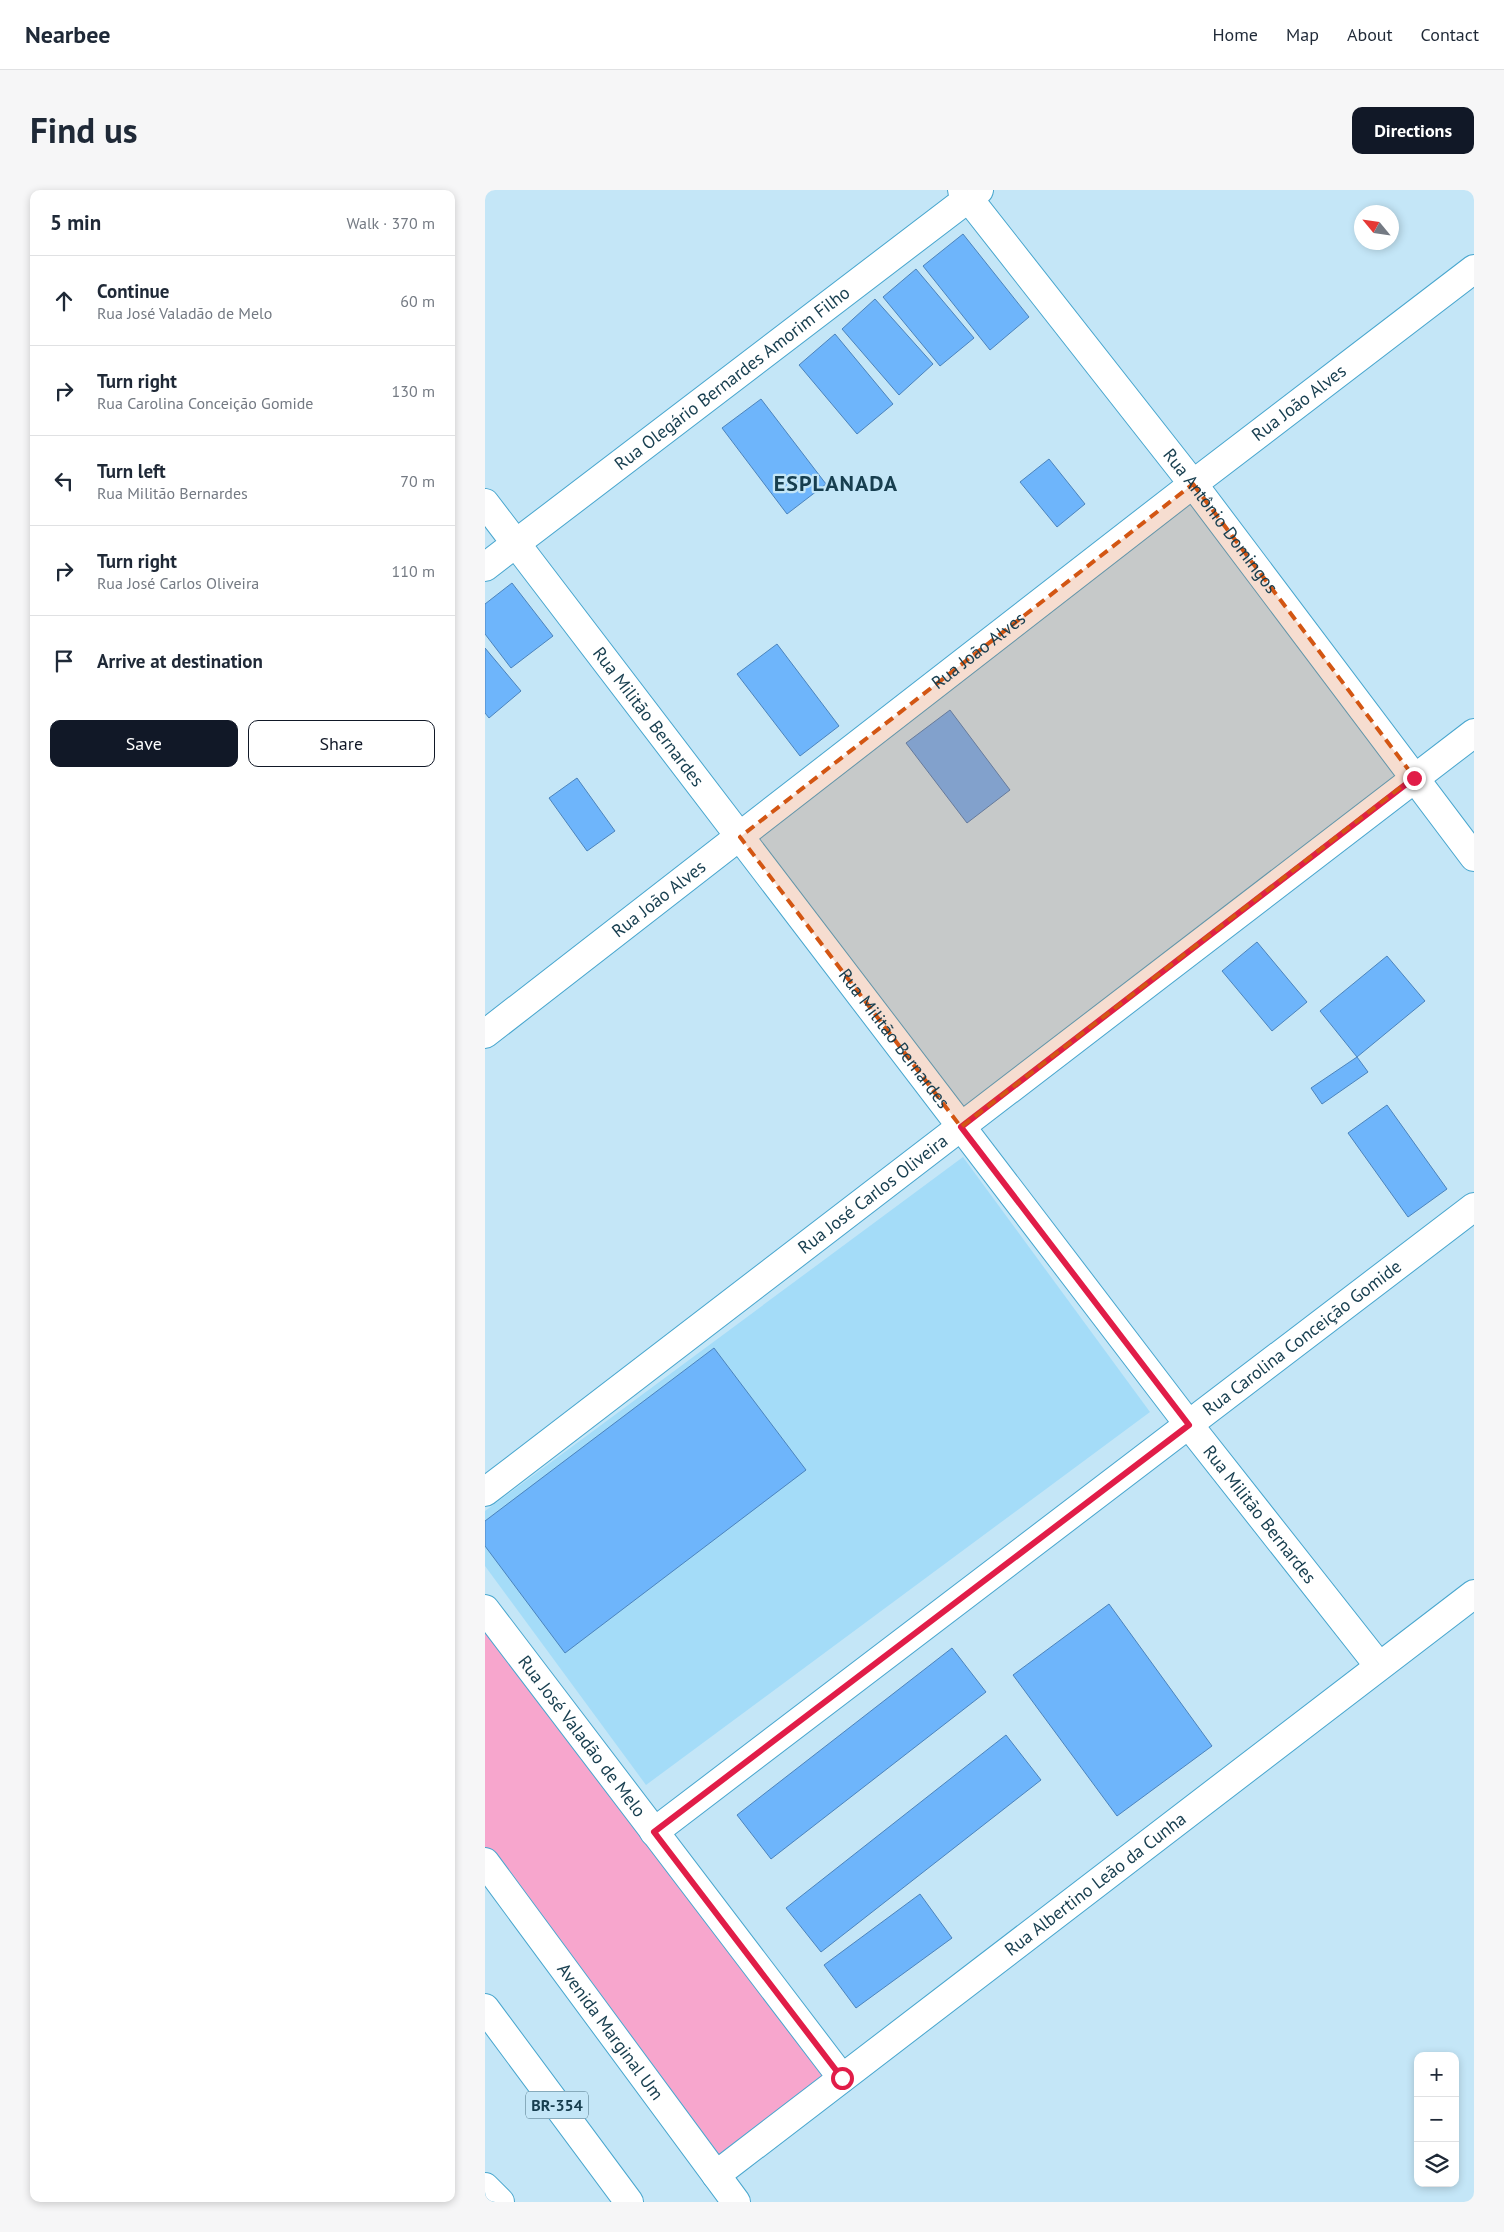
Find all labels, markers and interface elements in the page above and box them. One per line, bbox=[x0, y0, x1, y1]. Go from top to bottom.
text: Nearbee bbox=[25, 19, 110, 50]
text: Home bbox=[1212, 23, 1258, 46]
text: Map bbox=[1286, 23, 1319, 46]
text: About bbox=[1347, 23, 1393, 46]
text: Contact bbox=[1421, 23, 1479, 46]
text: Find us bbox=[30, 107, 138, 153]
button: Directions bbox=[1352, 107, 1474, 154]
north arrow bbox=[1354, 205, 1399, 250]
text: 5 min bbox=[50, 209, 101, 236]
text: Walk · 370 m bbox=[346, 213, 435, 233]
text: Continue bbox=[97, 279, 169, 303]
street label: Rua Olegário Bernardes Amorim Filho bbox=[610, 281, 854, 475]
icon: ahead bbox=[50, 287, 78, 315]
text: 60 m bbox=[400, 291, 435, 311]
text: Rua José Valadão de Melo bbox=[97, 303, 272, 323]
street label: Rua João Alves bbox=[1247, 359, 1350, 446]
text: Turn right bbox=[97, 369, 177, 393]
icon: right bbox=[50, 377, 78, 405]
text: 130 m bbox=[392, 381, 435, 401]
text: Rua Carolina Conceição Gomide bbox=[97, 393, 313, 413]
street label: Rua Antônio Domingos bbox=[1158, 444, 1283, 598]
text: Turn left bbox=[97, 459, 166, 483]
icon: left bbox=[50, 467, 78, 495]
district label: ESPLANADA bbox=[774, 469, 898, 497]
text: 70 m bbox=[400, 471, 435, 491]
text: Rua Militão Bernardes bbox=[97, 483, 248, 503]
text: Turn right bbox=[97, 549, 177, 573]
icon: right bbox=[50, 557, 78, 585]
text: 110 m bbox=[392, 561, 435, 581]
text: Rua José Carlos Oliveira bbox=[97, 573, 259, 593]
street label: Rua João Alves bbox=[927, 607, 1030, 694]
street label: Rua Militão Bernardes bbox=[588, 642, 709, 791]
icon: arrive bbox=[50, 647, 78, 675]
text: Arrive at destination bbox=[97, 649, 263, 673]
button: Save bbox=[50, 720, 238, 767]
button: Share bbox=[248, 720, 435, 767]
route end bbox=[1403, 767, 1426, 790]
street label: Rua João Alves bbox=[607, 855, 710, 942]
street label: Rua Militão Bernardes bbox=[834, 964, 955, 1113]
street label: Rua José Carlos Oliveira bbox=[793, 1129, 952, 1259]
street label: Rua Carolina Conceição Gomide bbox=[1198, 1255, 1406, 1421]
street label: Rua Militão Bernardes bbox=[1198, 1440, 1322, 1588]
street label: Rua José Valadão de Melo bbox=[513, 1650, 651, 1822]
street label: Rua Albertino Leão da Cunha bbox=[1000, 1807, 1190, 1961]
street label: Avenida Marginal Um bbox=[553, 1958, 669, 2105]
map controls bbox=[1414, 2052, 1459, 2187]
button: + bbox=[1414, 2052, 1459, 2097]
route start bbox=[831, 2067, 854, 2090]
road number: BR-354 bbox=[526, 2092, 588, 2118]
button: − bbox=[1414, 2097, 1459, 2142]
button: layers bbox=[1414, 2142, 1459, 2187]

